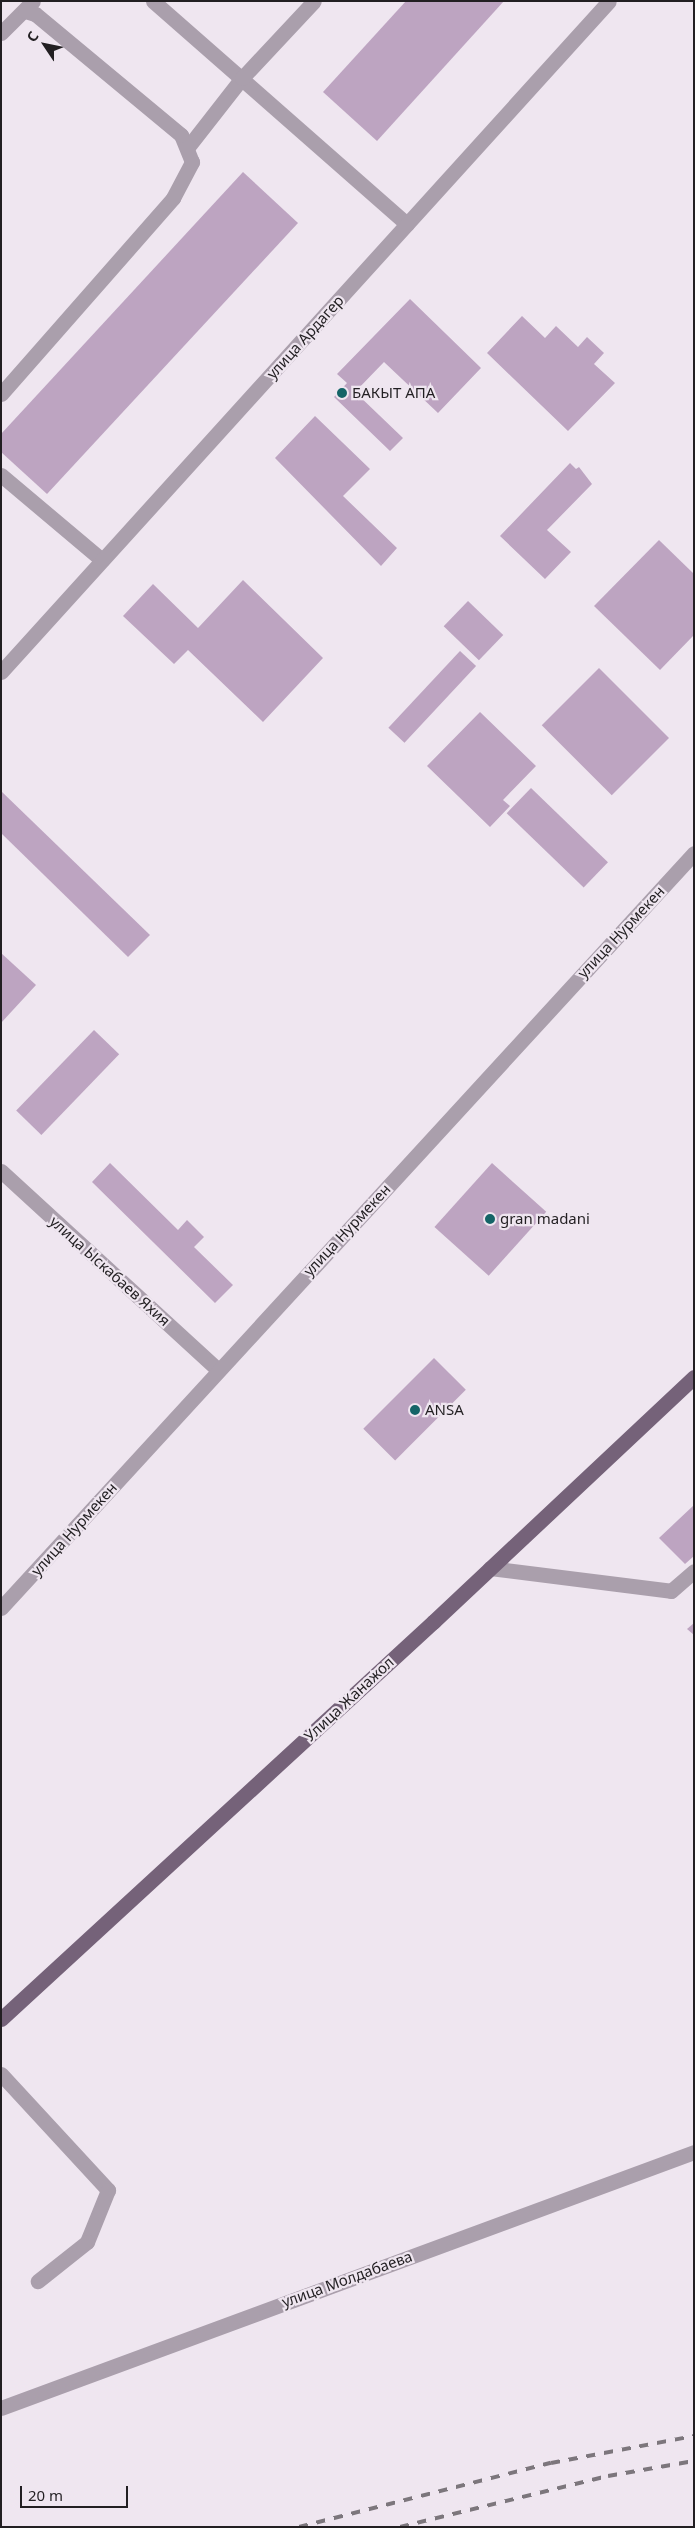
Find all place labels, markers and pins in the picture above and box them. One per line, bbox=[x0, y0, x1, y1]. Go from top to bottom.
place label: БАКЫТ АПА bbox=[352, 384, 435, 402]
marker: БАКЫТ АПА bbox=[336, 387, 348, 399]
place label: gran madani bbox=[500, 1210, 590, 1228]
marker: gran madani bbox=[484, 1213, 496, 1225]
place label: ANSA bbox=[425, 1401, 464, 1419]
marker: ANSA bbox=[409, 1404, 421, 1416]

